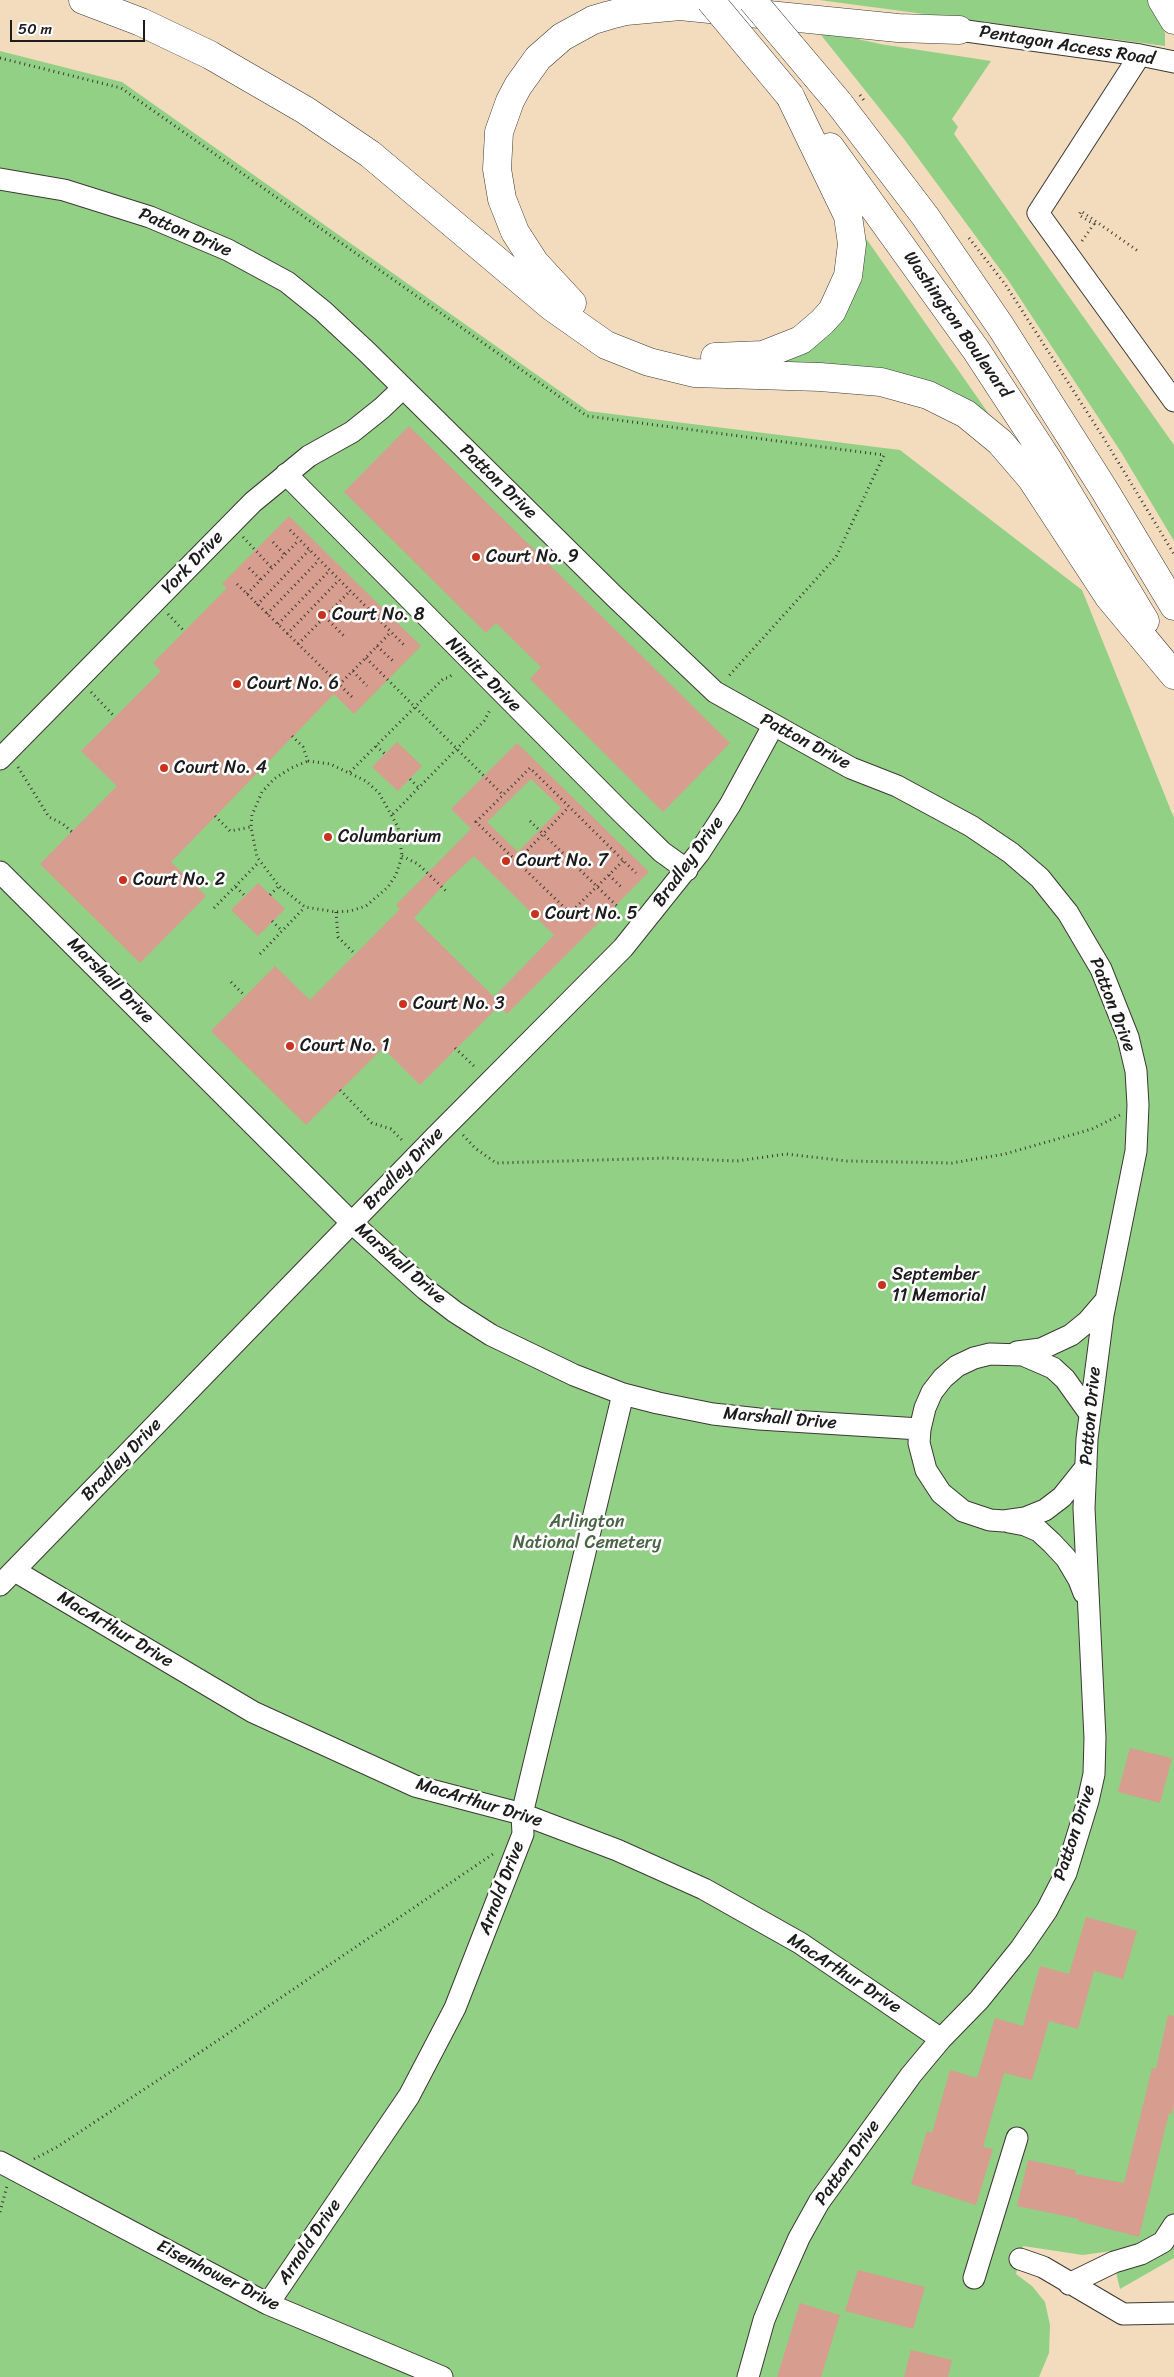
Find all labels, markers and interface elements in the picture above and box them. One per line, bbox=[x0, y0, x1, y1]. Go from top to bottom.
scale bar bbox=[12, 10, 148, 42]
text: 50 m bbox=[18, 16, 52, 42]
street label: Pentagon Access Road bbox=[978, 21, 1156, 71]
street label: Patton Drive bbox=[135, 204, 235, 262]
street label: Washington Boulevard bbox=[898, 248, 1016, 402]
street label: Patton Drive bbox=[455, 440, 541, 524]
street label: York Drive bbox=[158, 527, 228, 599]
place label: Court No. 9 bbox=[486, 546, 579, 568]
marker: Court No. 9 bbox=[470, 551, 482, 563]
place label: Court No. 8 bbox=[332, 604, 425, 626]
marker: Court No. 8 bbox=[316, 609, 328, 621]
street label: Nimitz Drive bbox=[441, 633, 525, 717]
place label: Court No. 6 bbox=[247, 673, 339, 695]
marker: Court No. 6 bbox=[231, 678, 243, 690]
street label: Patton Drive bbox=[756, 709, 854, 775]
place label: Court No. 4 bbox=[174, 757, 267, 779]
marker: Court No. 4 bbox=[158, 762, 170, 774]
street label: Bradley Drive bbox=[649, 813, 729, 911]
place label: Columbarium bbox=[338, 826, 441, 848]
marker: Columbarium bbox=[322, 831, 334, 843]
place label: Court No. 7 bbox=[516, 850, 608, 872]
marker: Court No. 7 bbox=[500, 855, 512, 867]
place label: Court No. 2 bbox=[133, 869, 225, 891]
marker: Court No. 2 bbox=[117, 874, 129, 886]
place label: Court No. 5 bbox=[545, 903, 638, 925]
marker: Court No. 5 bbox=[529, 908, 541, 920]
street label: Marshall Drive bbox=[62, 933, 158, 1029]
street label: Patton Drive bbox=[1084, 955, 1140, 1055]
place label: Court No. 3 bbox=[413, 993, 505, 1015]
marker: Court No. 3 bbox=[397, 998, 409, 1010]
place label: Court No. 1 bbox=[300, 1035, 389, 1057]
marker: Court No. 1 bbox=[284, 1040, 296, 1052]
street label: Bradley Drive bbox=[359, 1123, 449, 1215]
street label: Marshall Drive bbox=[350, 1219, 450, 1309]
place label: September 11 Memorial bbox=[892, 1264, 986, 1306]
marker: September 11 Memorial bbox=[876, 1279, 888, 1291]
street label: Patton Drive bbox=[1076, 1366, 1106, 1466]
street label: Marshall Drive bbox=[723, 1403, 837, 1435]
street label: Bradley Drive bbox=[77, 1414, 167, 1506]
park label: Arlington National Cemetery bbox=[513, 1511, 661, 1554]
street label: MacArthur Drive bbox=[53, 1587, 177, 1673]
street label: MacArthur Drive bbox=[413, 1774, 545, 1832]
street label: Patton Drive bbox=[1049, 1783, 1101, 1883]
street label: Arnold Drive bbox=[474, 1838, 530, 1938]
street label: MacArthur Drive bbox=[783, 1929, 905, 2019]
street label: Patton Drive bbox=[811, 2116, 885, 2210]
street label: Arnold Drive bbox=[274, 2195, 346, 2289]
street label: Eisenhower Drive bbox=[153, 2236, 283, 2316]

